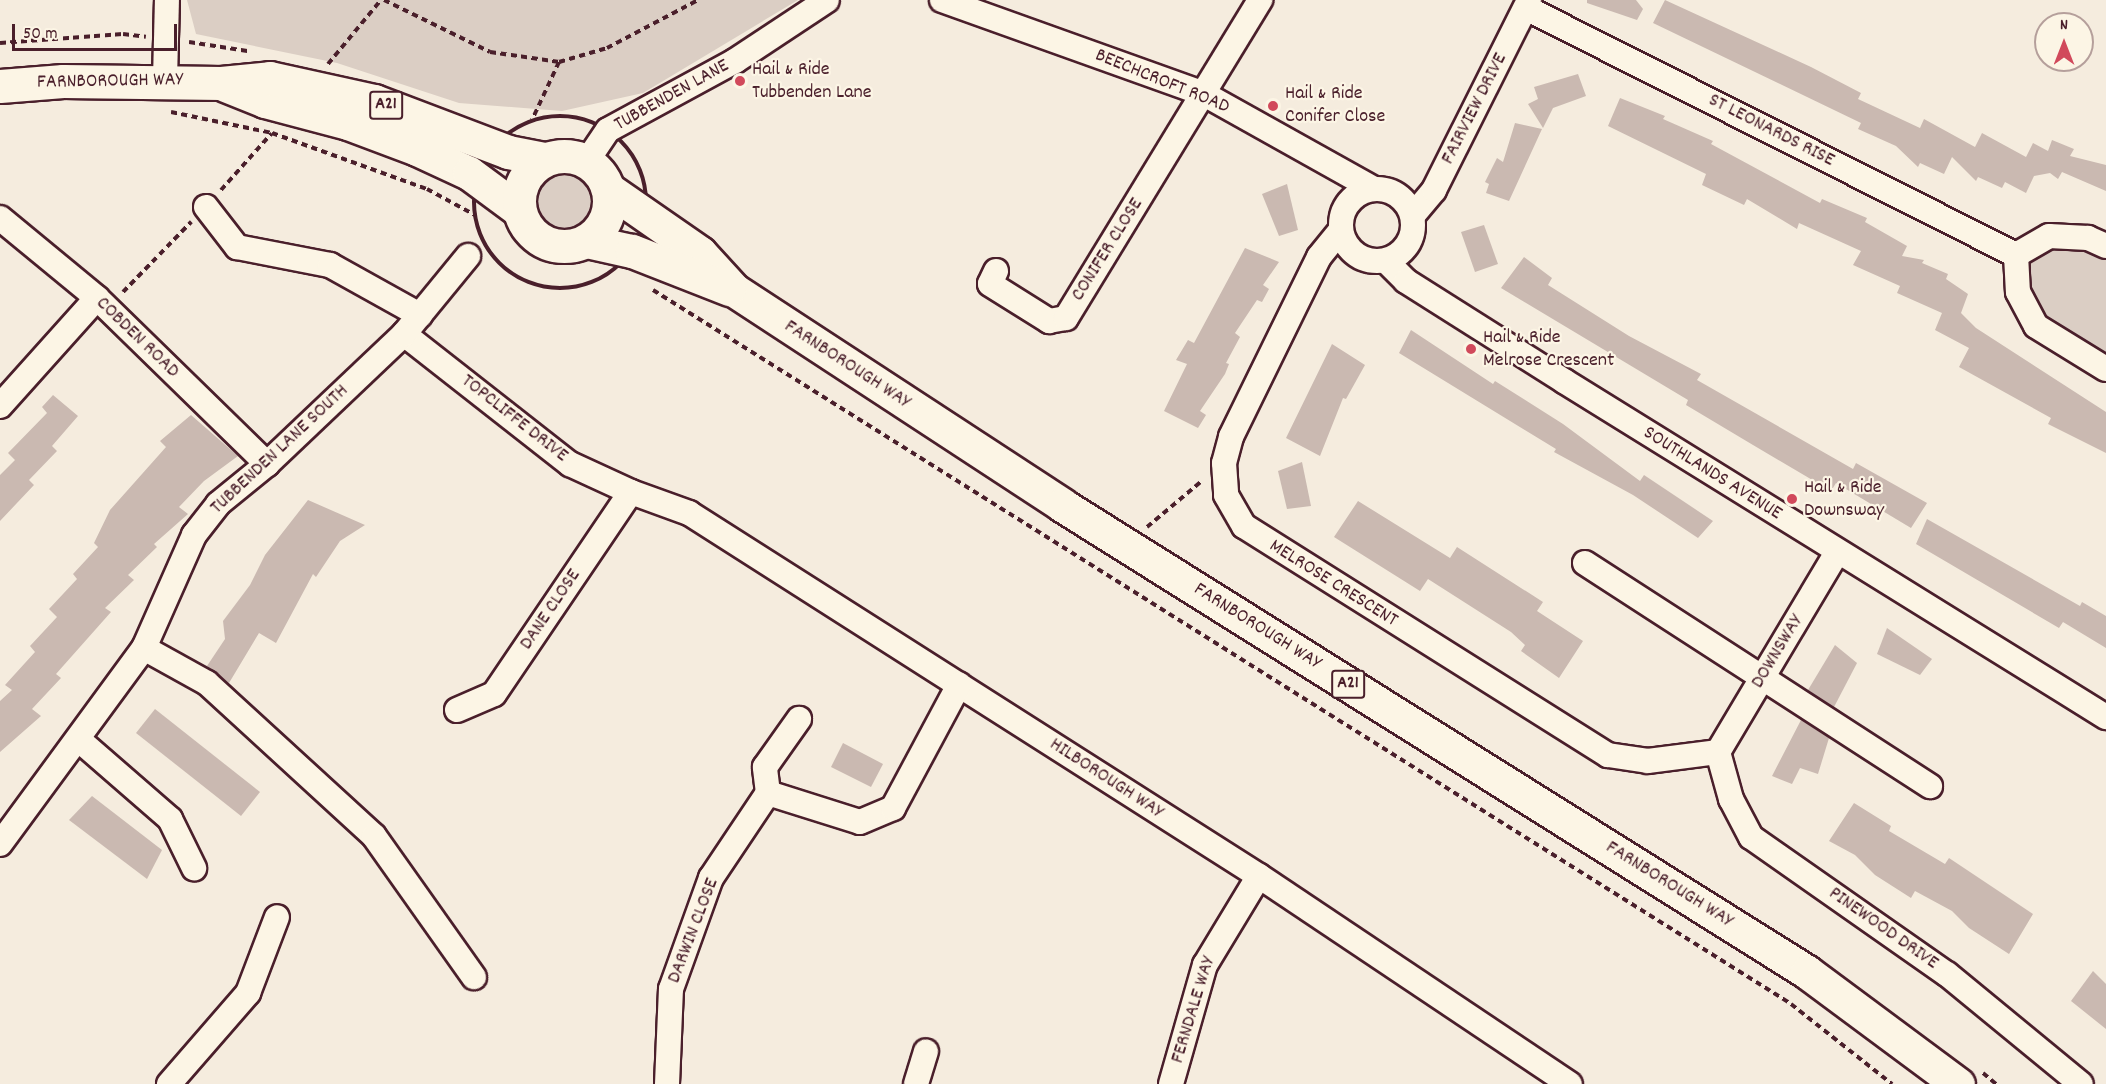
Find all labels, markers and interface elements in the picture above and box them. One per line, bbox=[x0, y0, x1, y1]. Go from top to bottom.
scale bar bbox=[15, 12, 180, 50]
north arrow bbox=[2034, 12, 2094, 72]
text: N bbox=[2060, 14, 2068, 37]
text: 50 m bbox=[23, 22, 58, 47]
street label: BEECHCROFT ROAD bbox=[1091, 44, 1233, 120]
street label: FAIRVIEW DRIVE bbox=[1437, 49, 1513, 169]
street label: TUBBENDEN LANE bbox=[610, 55, 734, 137]
place label: Hail & Ride Tubbenden Lane bbox=[752, 58, 872, 105]
street label: FARNBOROUGH WAY bbox=[37, 69, 183, 95]
marker: Hail & Ride Tubbenden Lane bbox=[733, 74, 747, 88]
place label: Hail & Ride Conifer Close bbox=[1285, 83, 1385, 130]
street label: ST LEONARDS RISE bbox=[1704, 89, 1838, 173]
road number: A21 bbox=[368, 90, 404, 120]
marker: Hail & Ride Conifer Close bbox=[1266, 99, 1280, 113]
street label: CONIFER CLOSE bbox=[1067, 194, 1149, 306]
street label: COBDEN ROAD bbox=[90, 292, 184, 384]
street label: FARNBOROUGH WAY bbox=[779, 315, 915, 415]
place label: Hail & Ride Melrose Crescent bbox=[1483, 326, 1614, 373]
marker: Hail & Ride Melrose Crescent bbox=[1464, 342, 1478, 356]
street label: TOPCLIFFE DRIVE bbox=[456, 370, 572, 468]
street label: TUBBENDEN LANE SOUTH bbox=[206, 380, 354, 520]
street label: SOUTHLANDS AVENUE bbox=[1638, 422, 1786, 526]
place label: Hail & Ride Downsway bbox=[1804, 476, 1884, 523]
marker: Hail & Ride Downsway bbox=[1785, 492, 1799, 506]
street label: MELROSE CRESCENT bbox=[1264, 535, 1402, 633]
street label: DANE CLOSE bbox=[515, 565, 587, 655]
street label: FARNBOROUGH WAY bbox=[1189, 578, 1325, 676]
street label: DOWNSWAY bbox=[1747, 611, 1809, 693]
road number: A21 bbox=[1330, 669, 1366, 699]
street label: HILBOROUGH WAY bbox=[1044, 733, 1168, 825]
street label: FARNBOROUGH WAY bbox=[1601, 836, 1737, 934]
street label: DARWIN CLOSE bbox=[663, 875, 725, 987]
street label: PINEWOOD DRIVE bbox=[1823, 882, 1943, 976]
street label: FERNDALE WAY bbox=[1166, 954, 1222, 1066]

